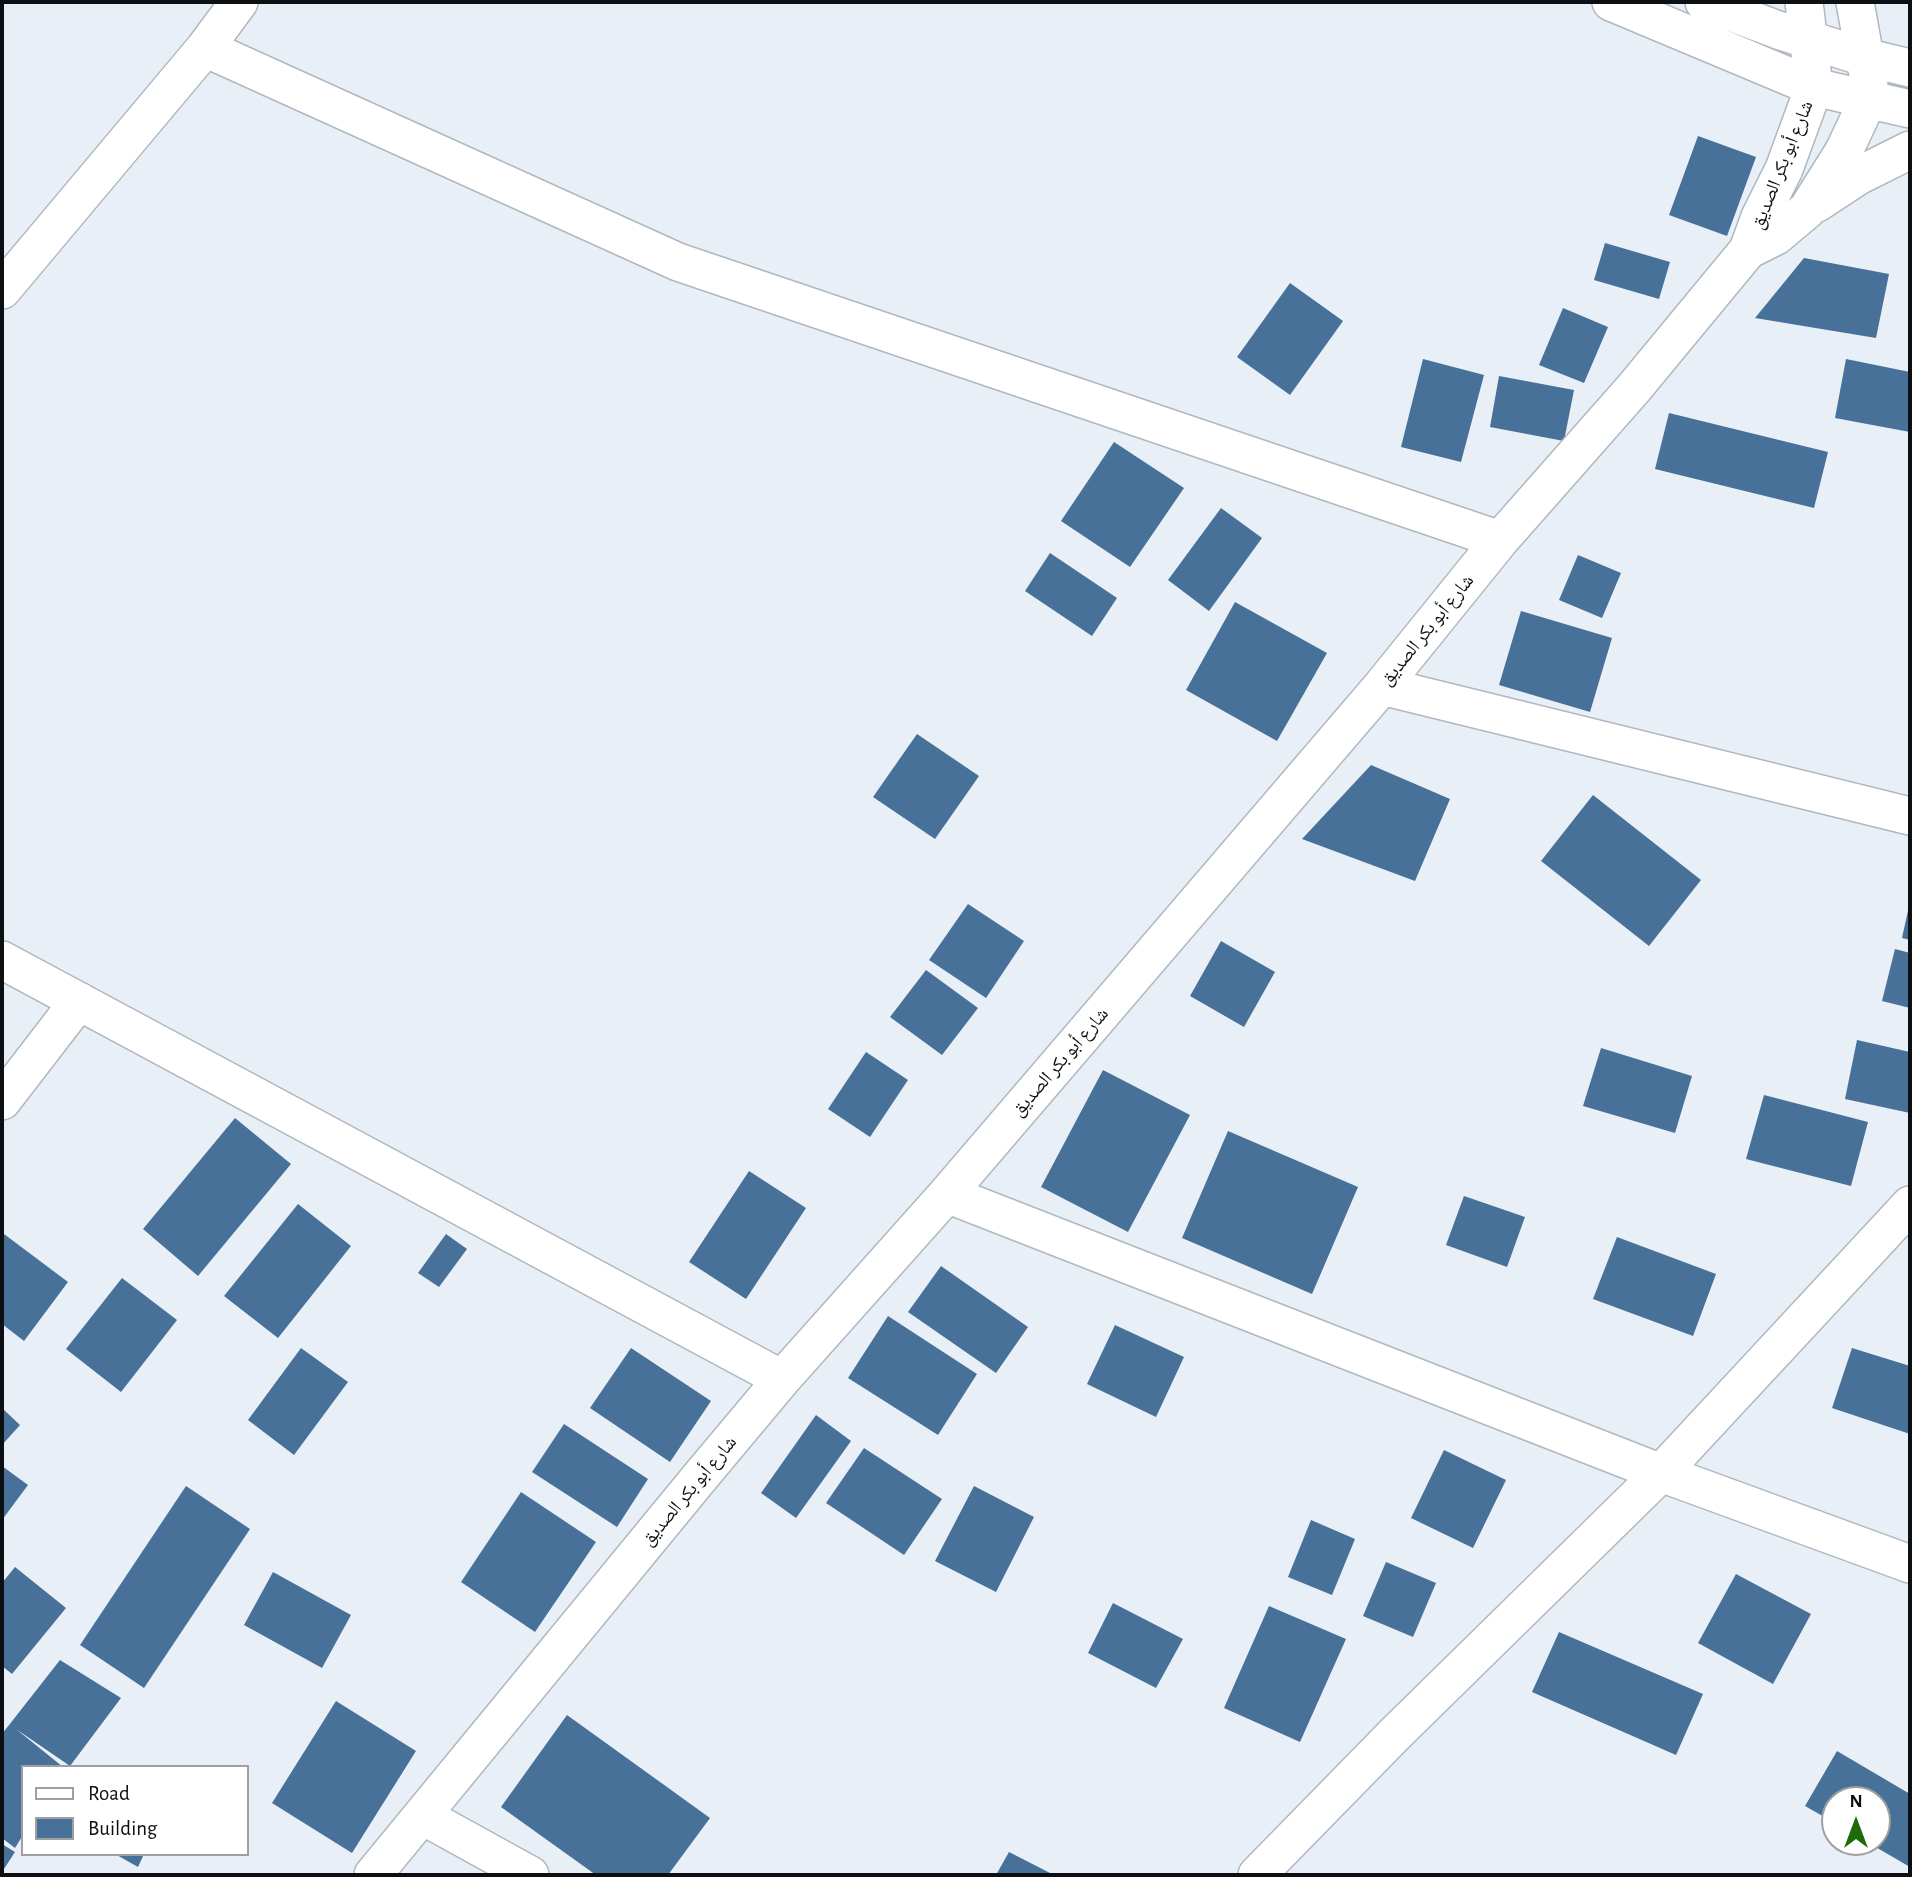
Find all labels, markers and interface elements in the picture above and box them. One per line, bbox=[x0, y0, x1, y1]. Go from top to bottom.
street label: شارع أبو بكر الصديق bbox=[1746, 97, 1818, 233]
street label: شارع أبو بكر الصديق bbox=[1375, 570, 1479, 690]
street label: شارع أبو بكر الصديق bbox=[1007, 1003, 1113, 1121]
street label: شارع أبو بكر الصديق bbox=[636, 1431, 742, 1551]
legend bbox=[21, 1765, 248, 1856]
text: Road bbox=[88, 1783, 130, 1804]
north arrow bbox=[1821, 1786, 1891, 1856]
text: N bbox=[1849, 1792, 1863, 1811]
text: Building bbox=[88, 1818, 157, 1839]

